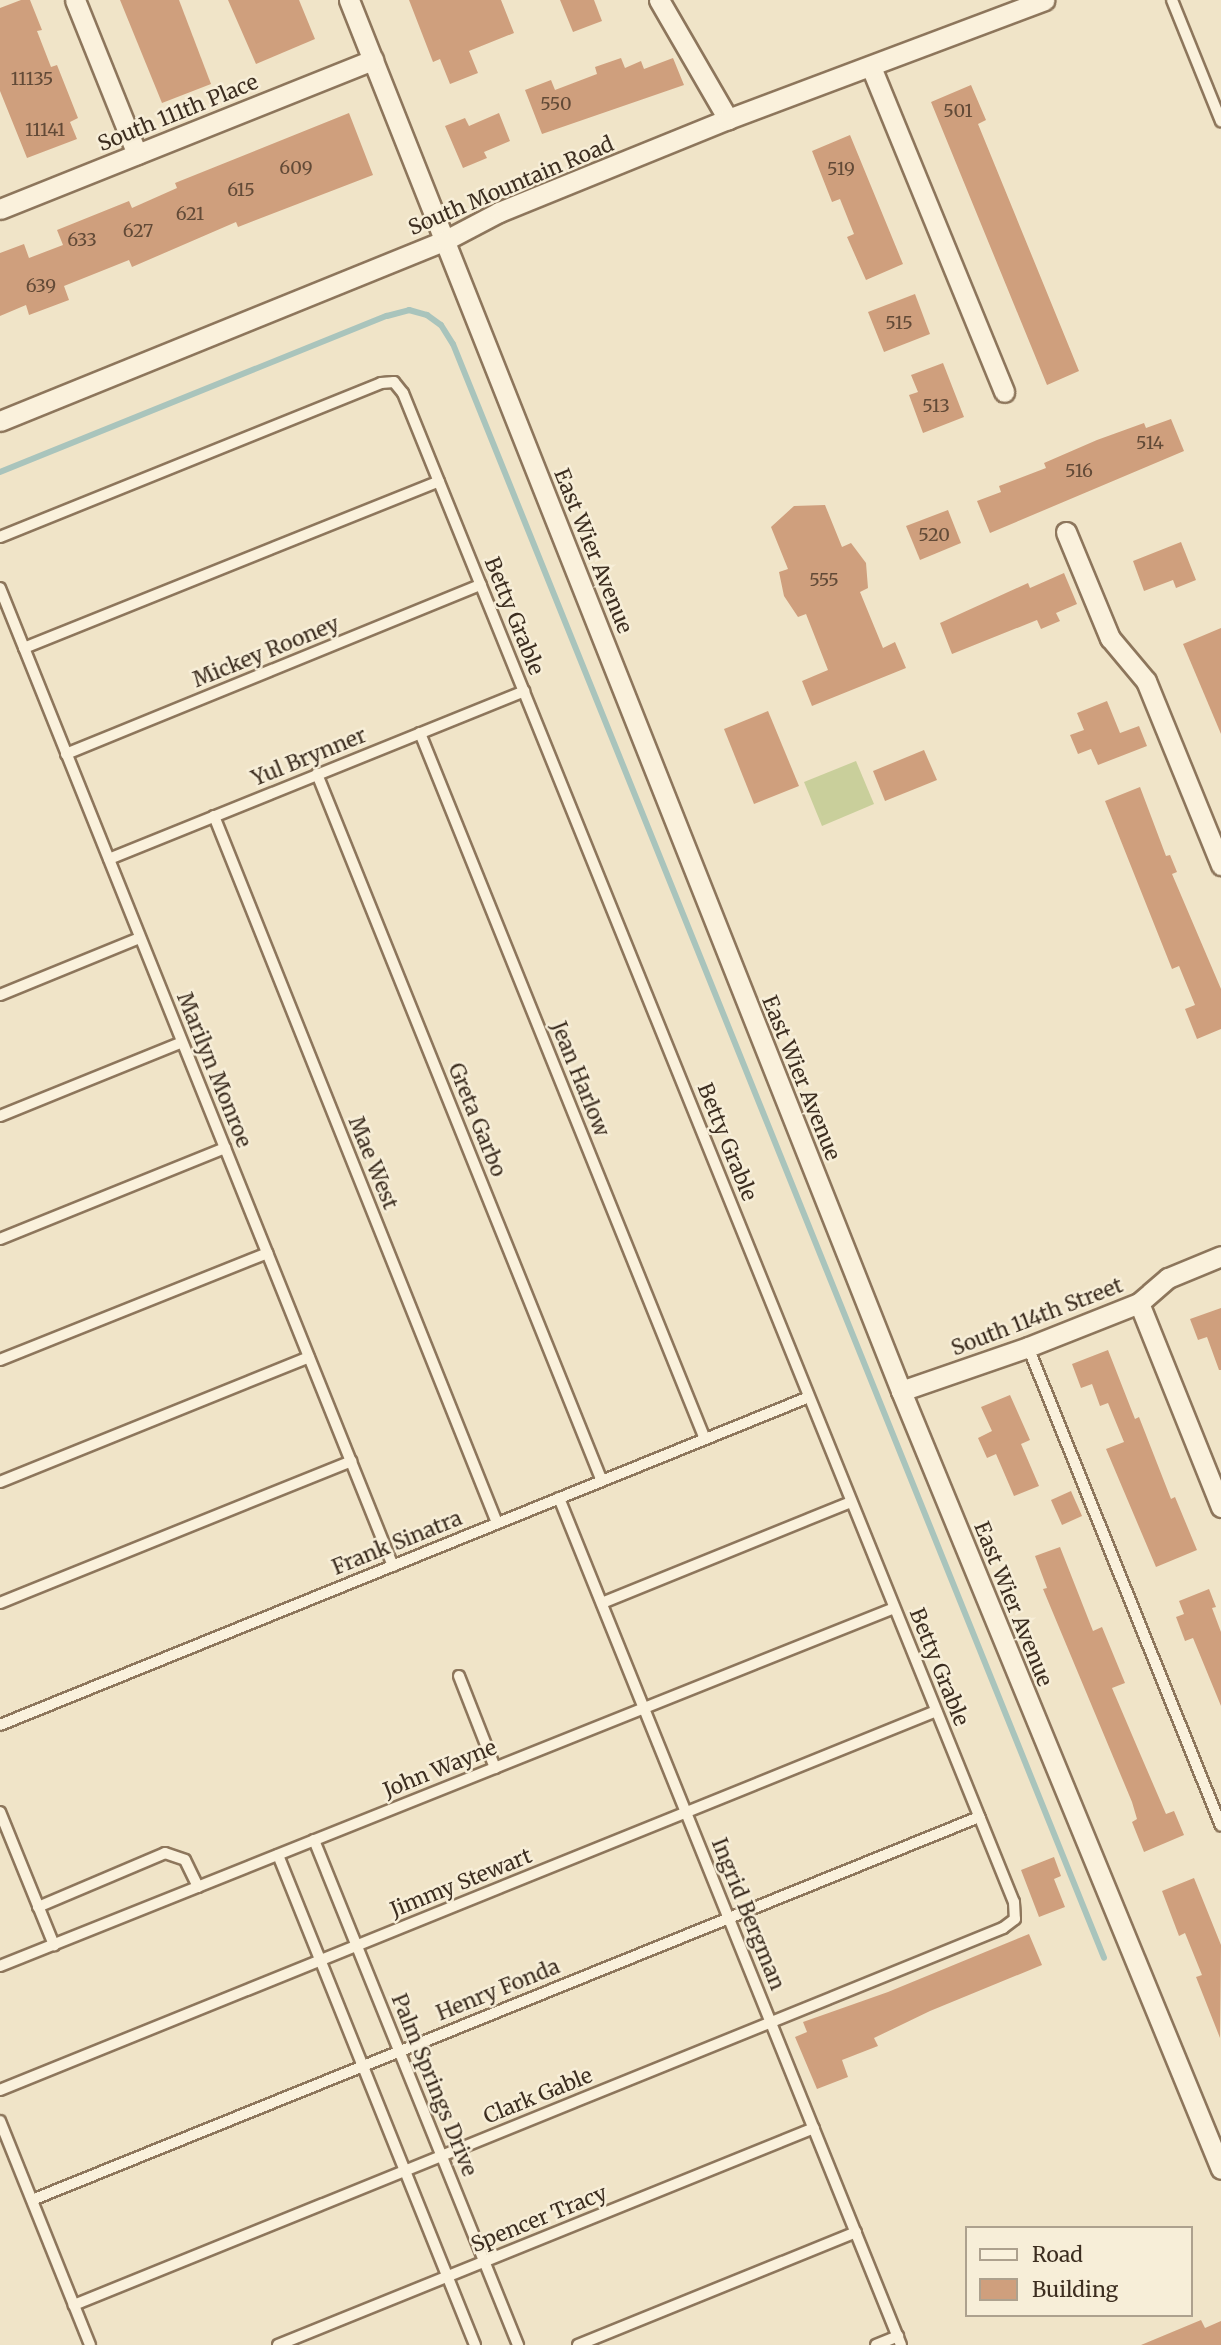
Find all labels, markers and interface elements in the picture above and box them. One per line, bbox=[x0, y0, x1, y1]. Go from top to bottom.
house number: 11135 bbox=[11, 68, 53, 90]
street label: South 111th Place bbox=[94, 69, 262, 157]
house number: 550 bbox=[540, 93, 572, 115]
house number: 501 bbox=[943, 100, 973, 122]
house number: 11141 bbox=[25, 119, 65, 141]
street label: South Mountain Road bbox=[405, 131, 617, 241]
house number: 609 bbox=[279, 157, 313, 179]
house number: 519 bbox=[827, 158, 855, 180]
house number: 615 bbox=[227, 179, 255, 201]
house number: 621 bbox=[176, 203, 204, 225]
house number: 627 bbox=[123, 220, 153, 242]
house number: 633 bbox=[67, 229, 97, 251]
house number: 639 bbox=[26, 275, 56, 297]
house number: 515 bbox=[885, 312, 913, 334]
house number: 513 bbox=[922, 395, 950, 417]
house number: 514 bbox=[1136, 432, 1164, 454]
house number: 516 bbox=[1065, 460, 1093, 482]
street label: East Wier Avenue bbox=[548, 465, 638, 637]
house number: 520 bbox=[918, 524, 950, 546]
street label: Betty Grable bbox=[479, 554, 549, 678]
house number: 555 bbox=[809, 569, 839, 591]
street label: Mickey Rooney bbox=[189, 611, 343, 693]
street label: Yul Brynner bbox=[248, 723, 370, 791]
street label: Marilyn Monroe bbox=[171, 989, 257, 1151]
street label: East Wier Avenue bbox=[756, 992, 846, 1164]
street label: Jean Harlow bbox=[546, 1018, 614, 1140]
street label: Greta Garbo bbox=[443, 1059, 511, 1181]
street label: Betty Grable bbox=[692, 1080, 762, 1204]
street label: Mae West bbox=[343, 1113, 403, 1213]
street label: South 114th Street bbox=[948, 1273, 1126, 1361]
street label: Frank Sinatra bbox=[328, 1506, 466, 1580]
street label: East Wier Avenue bbox=[968, 1518, 1058, 1690]
street label: Betty Grable bbox=[904, 1605, 974, 1729]
street label: John Wayne bbox=[380, 1735, 500, 1803]
street label: Ingrid Bergman bbox=[706, 1834, 790, 1994]
street label: Jimmy Stewart bbox=[387, 1843, 535, 1923]
street label: Henry Fonda bbox=[433, 1954, 563, 2026]
street label: Palm Springs Drive bbox=[386, 1990, 482, 2180]
street label: Clark Gable bbox=[480, 2063, 596, 2129]
street label: Spencer Tracy bbox=[467, 2180, 611, 2258]
legend bbox=[965, 2226, 1193, 2317]
text: Road bbox=[1032, 2241, 1083, 2268]
text: Building bbox=[1032, 2276, 1118, 2303]

